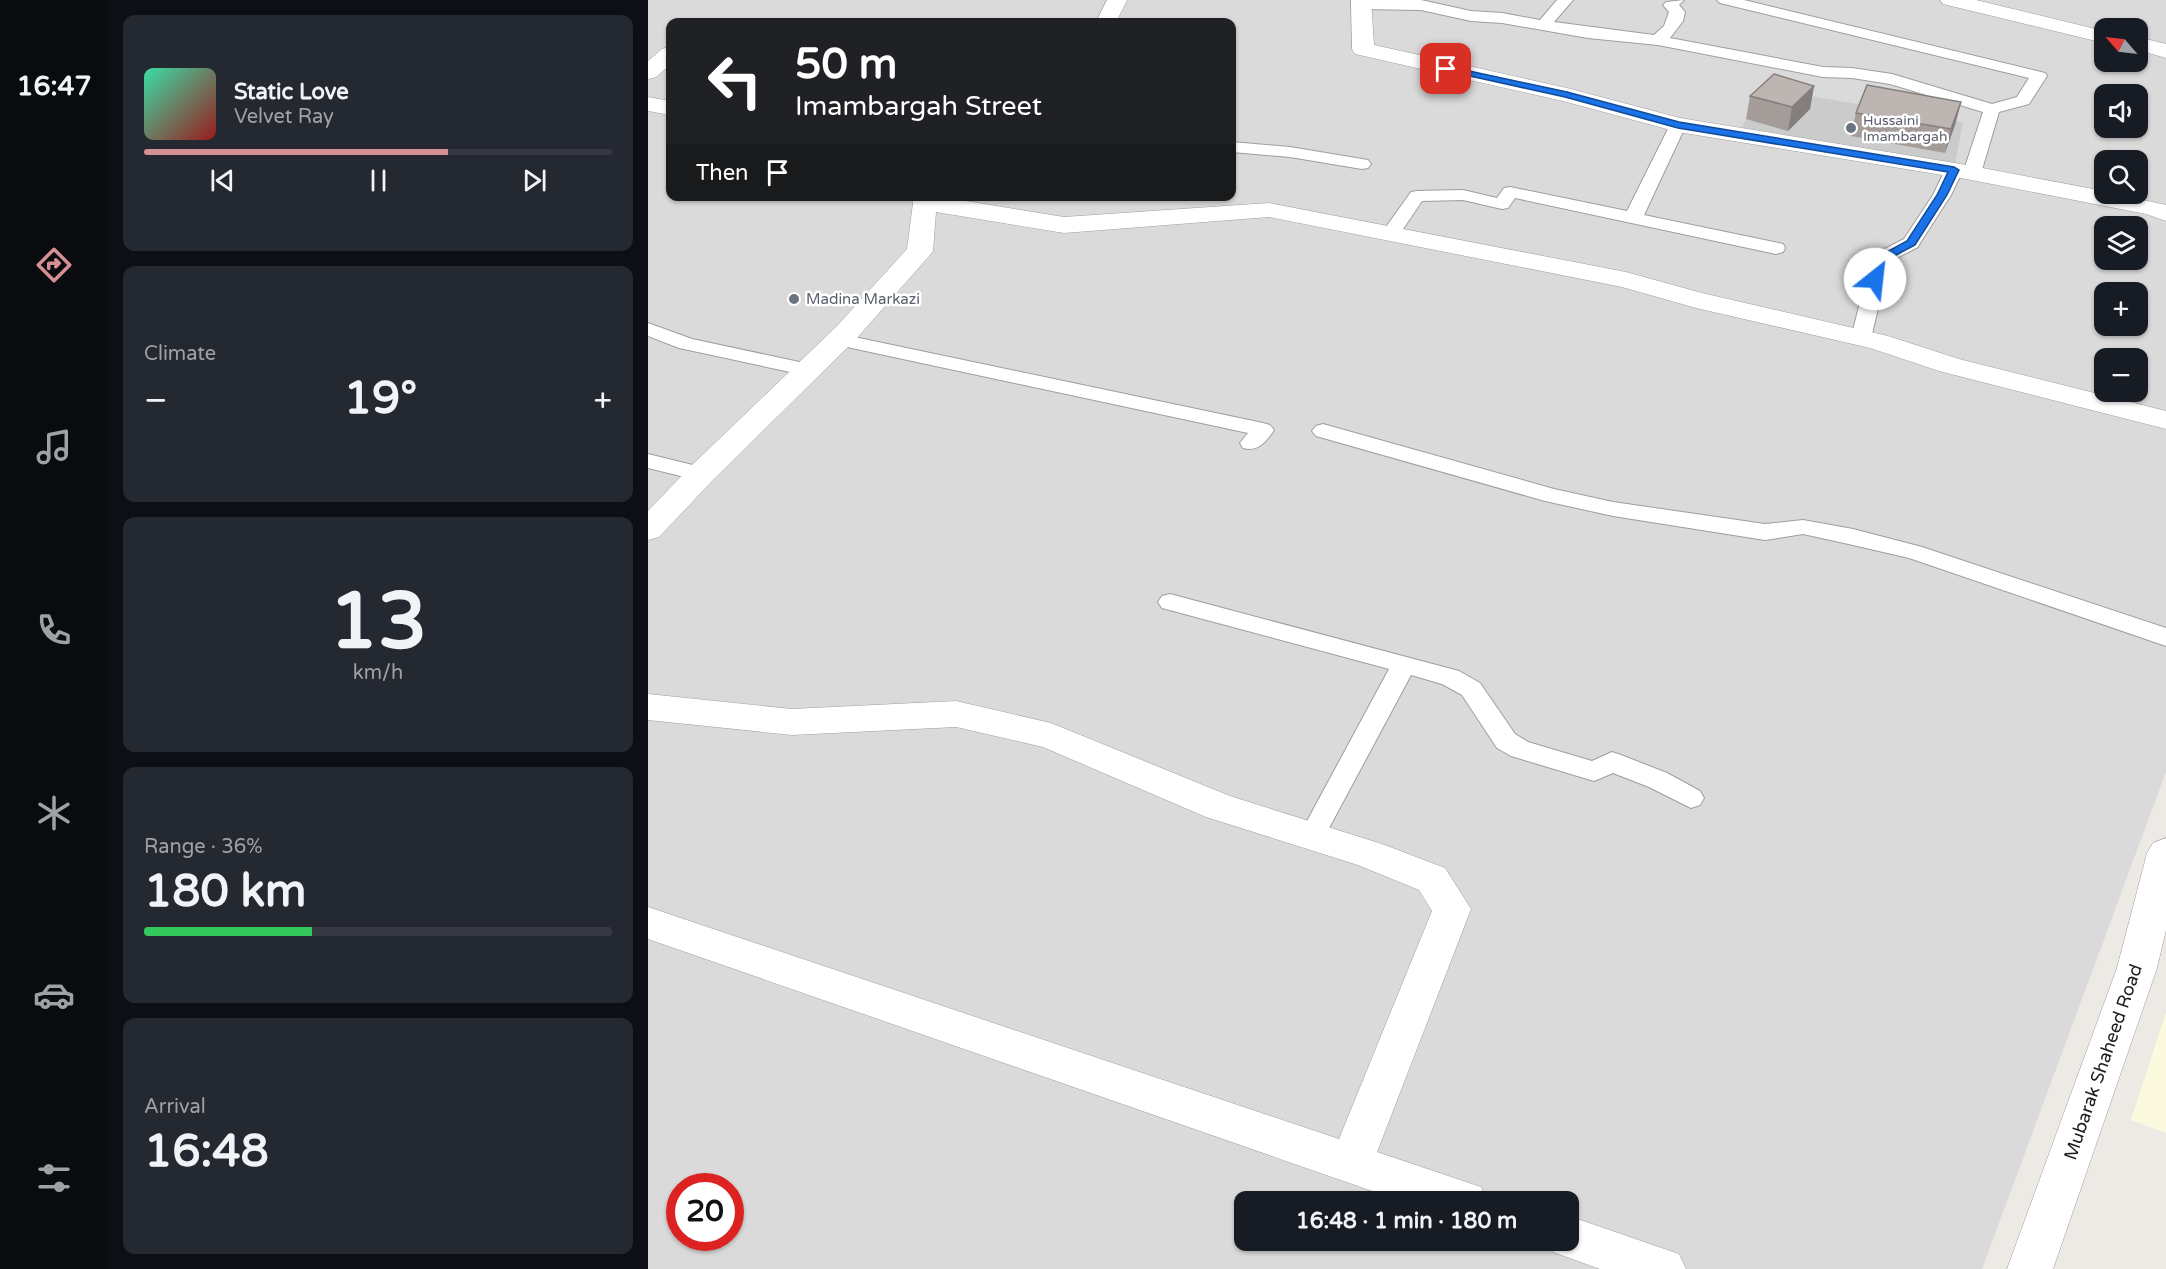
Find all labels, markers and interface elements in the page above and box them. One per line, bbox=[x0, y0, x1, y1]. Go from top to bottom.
north arrow bbox=[2094, 18, 2148, 72]
map controls bbox=[2094, 18, 2148, 402]
text: 50 m bbox=[795, 39, 897, 90]
icon: left bbox=[696, 42, 774, 120]
pin bbox=[1420, 43, 1471, 94]
icon: arrive bbox=[1429, 52, 1462, 85]
text: 16:47 bbox=[17, 70, 91, 103]
text: Static Love bbox=[234, 79, 349, 105]
button: sound bbox=[2094, 84, 2148, 138]
text: Imambargah Street bbox=[795, 90, 1042, 123]
text: Velvet Ray bbox=[234, 105, 334, 129]
place label: Hussaini Imambargah bbox=[1863, 112, 1948, 145]
marker: Hussaini Imambargah bbox=[1844, 121, 1858, 135]
button: search bbox=[2094, 150, 2148, 204]
icon: arrive bbox=[761, 156, 794, 189]
text: Then bbox=[696, 160, 749, 186]
icon: previous bbox=[206, 164, 239, 197]
icon: pause bbox=[362, 164, 395, 197]
icon: next bbox=[518, 164, 551, 197]
button: layers bbox=[2094, 216, 2148, 270]
icon: directions bbox=[33, 244, 75, 286]
position arrow bbox=[1843, 247, 1907, 311]
button: + bbox=[2094, 282, 2148, 336]
place label: Madina Markazi bbox=[806, 290, 920, 308]
marker: Madina Markazi bbox=[787, 292, 801, 306]
text: Climate bbox=[144, 342, 216, 366]
button: − bbox=[2094, 348, 2148, 402]
text: 19° bbox=[344, 372, 417, 426]
text: − bbox=[144, 381, 168, 420]
text: + bbox=[593, 381, 612, 420]
icon: music bbox=[33, 426, 75, 468]
text: 13 bbox=[329, 575, 427, 669]
icon: phone bbox=[33, 609, 75, 651]
text: km/h bbox=[353, 661, 403, 685]
icon: climate bbox=[33, 792, 75, 834]
text: Range · 36% bbox=[144, 835, 263, 859]
text: 180 km bbox=[144, 865, 306, 919]
street label: Mubarak Shaheed Road bbox=[2059, 961, 2147, 1163]
icon: car bbox=[33, 974, 75, 1016]
text: Arrival bbox=[144, 1095, 206, 1119]
text: 16:48 bbox=[144, 1125, 269, 1179]
icon: filters bbox=[33, 1157, 75, 1199]
speed limit sign: 20 bbox=[666, 1173, 744, 1251]
text: 16:48 · 1 min · 180 m bbox=[1296, 1208, 1517, 1234]

